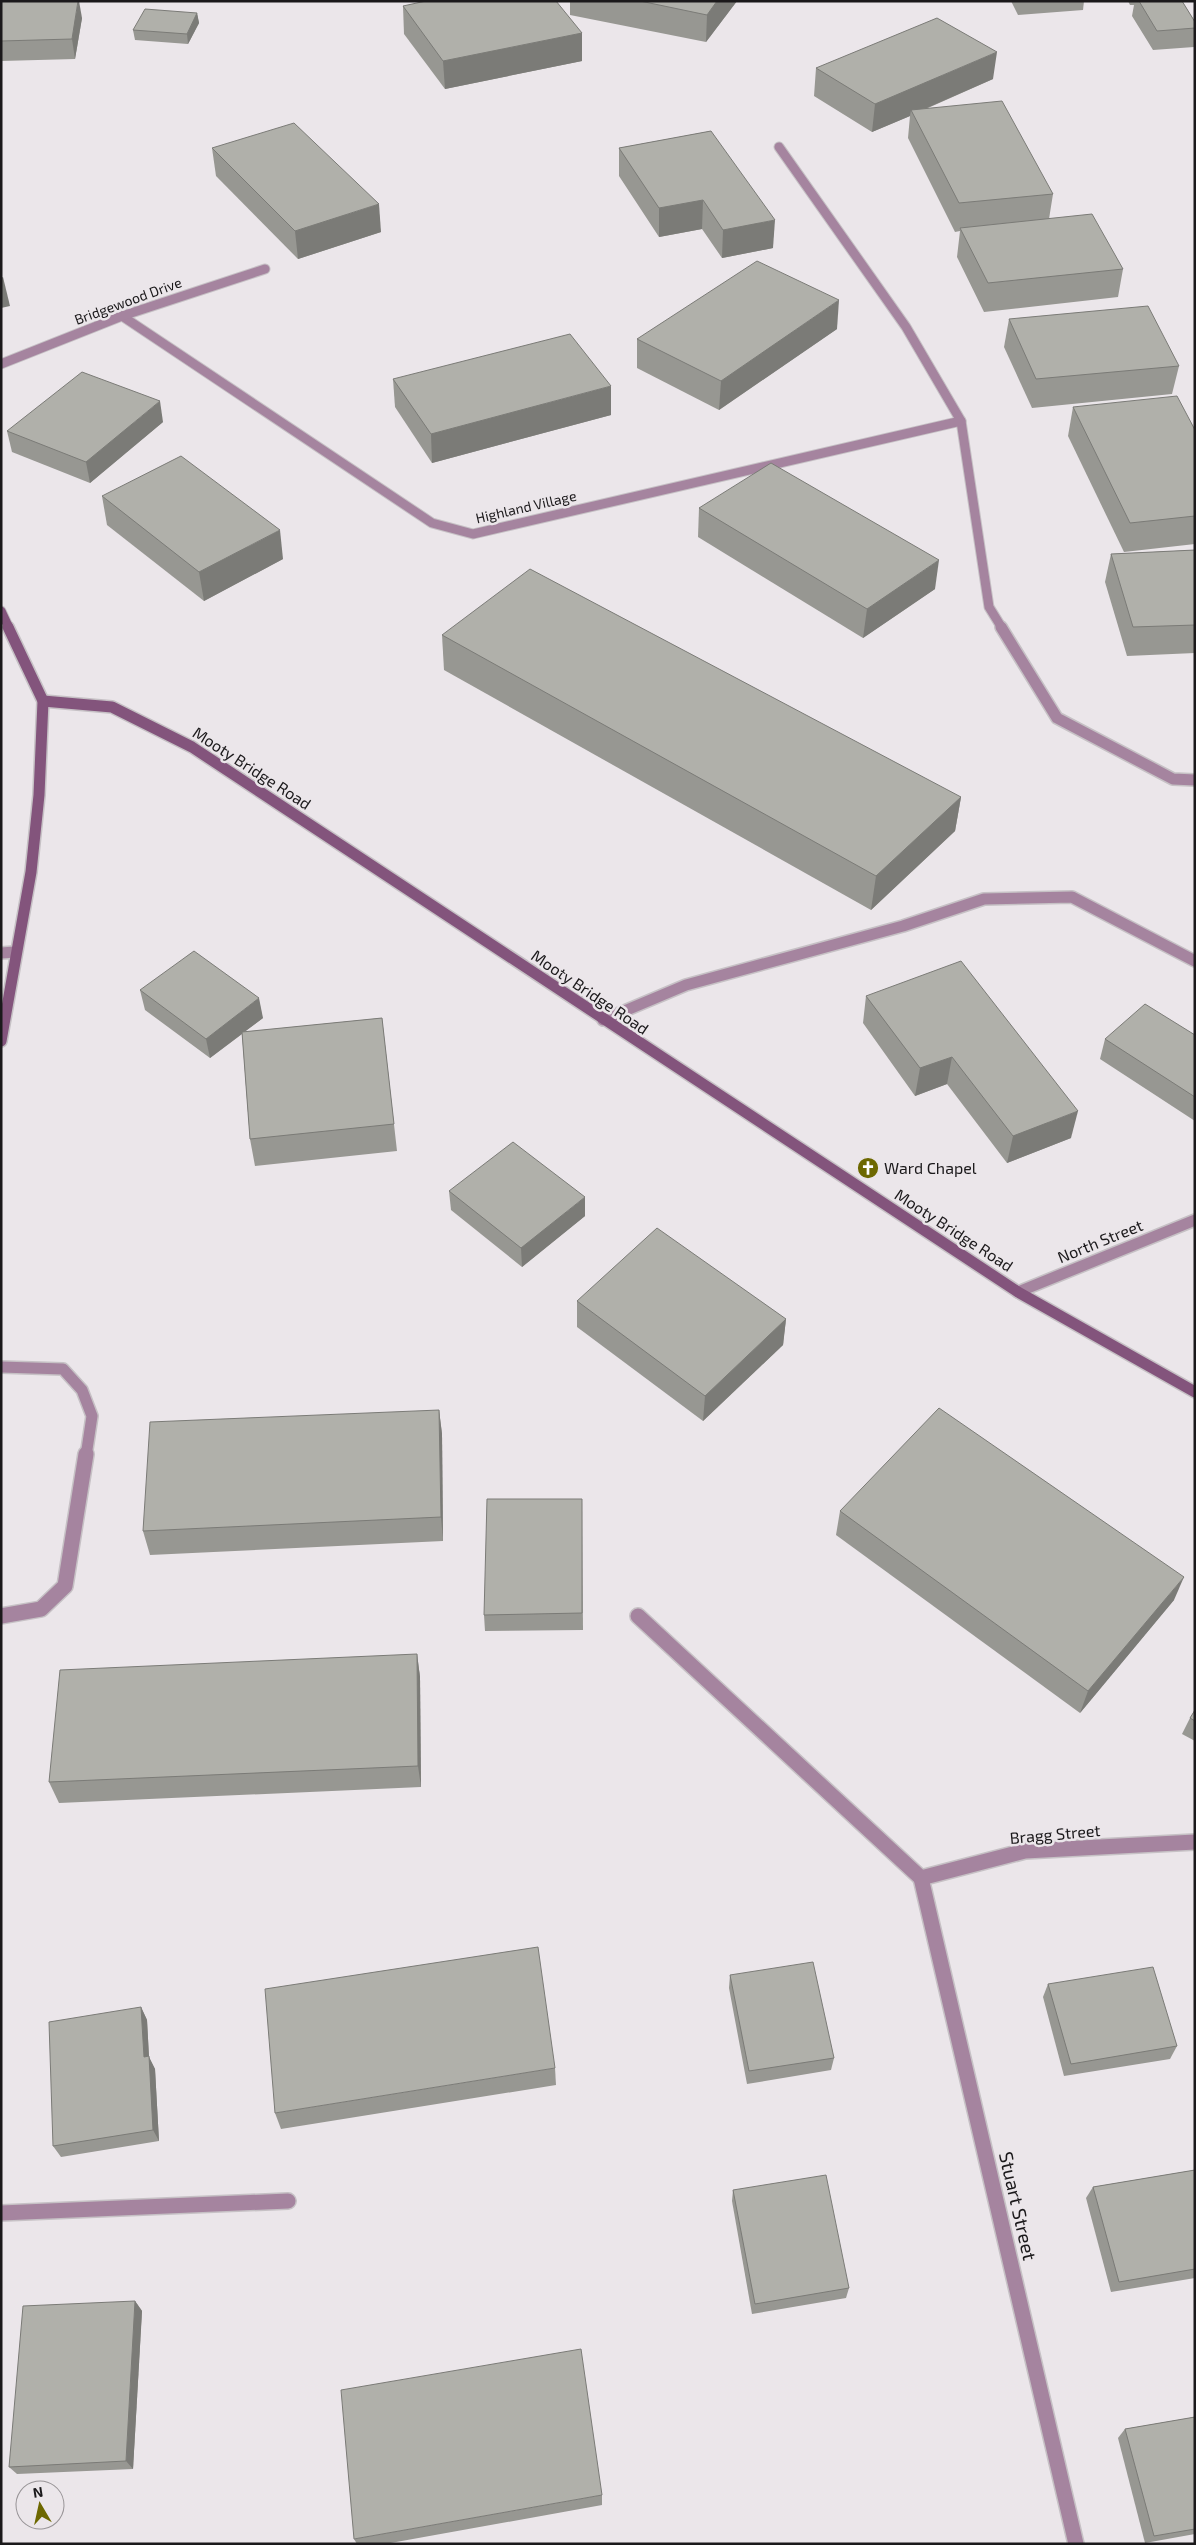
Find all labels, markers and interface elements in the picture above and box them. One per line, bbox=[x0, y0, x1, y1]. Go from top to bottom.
street label: Bridgewood Drive bbox=[72, 273, 184, 328]
street label: Highland Village bbox=[474, 487, 578, 526]
street label: Mooty Bridge Road bbox=[190, 722, 315, 813]
street label: Mooty Bridge Road bbox=[528, 945, 653, 1038]
church icon: Ward Chapel bbox=[856, 1156, 880, 1180]
place label: Ward Chapel bbox=[884, 1158, 977, 1177]
street label: Mooty Bridge Road bbox=[892, 1184, 1017, 1275]
street label: North Street bbox=[1054, 1215, 1145, 1266]
street label: Bragg Street bbox=[1009, 1820, 1101, 1847]
street label: Stuart Street bbox=[995, 2149, 1042, 2263]
north arrow bbox=[15, 2480, 65, 2530]
text: N bbox=[32, 2482, 44, 2501]

